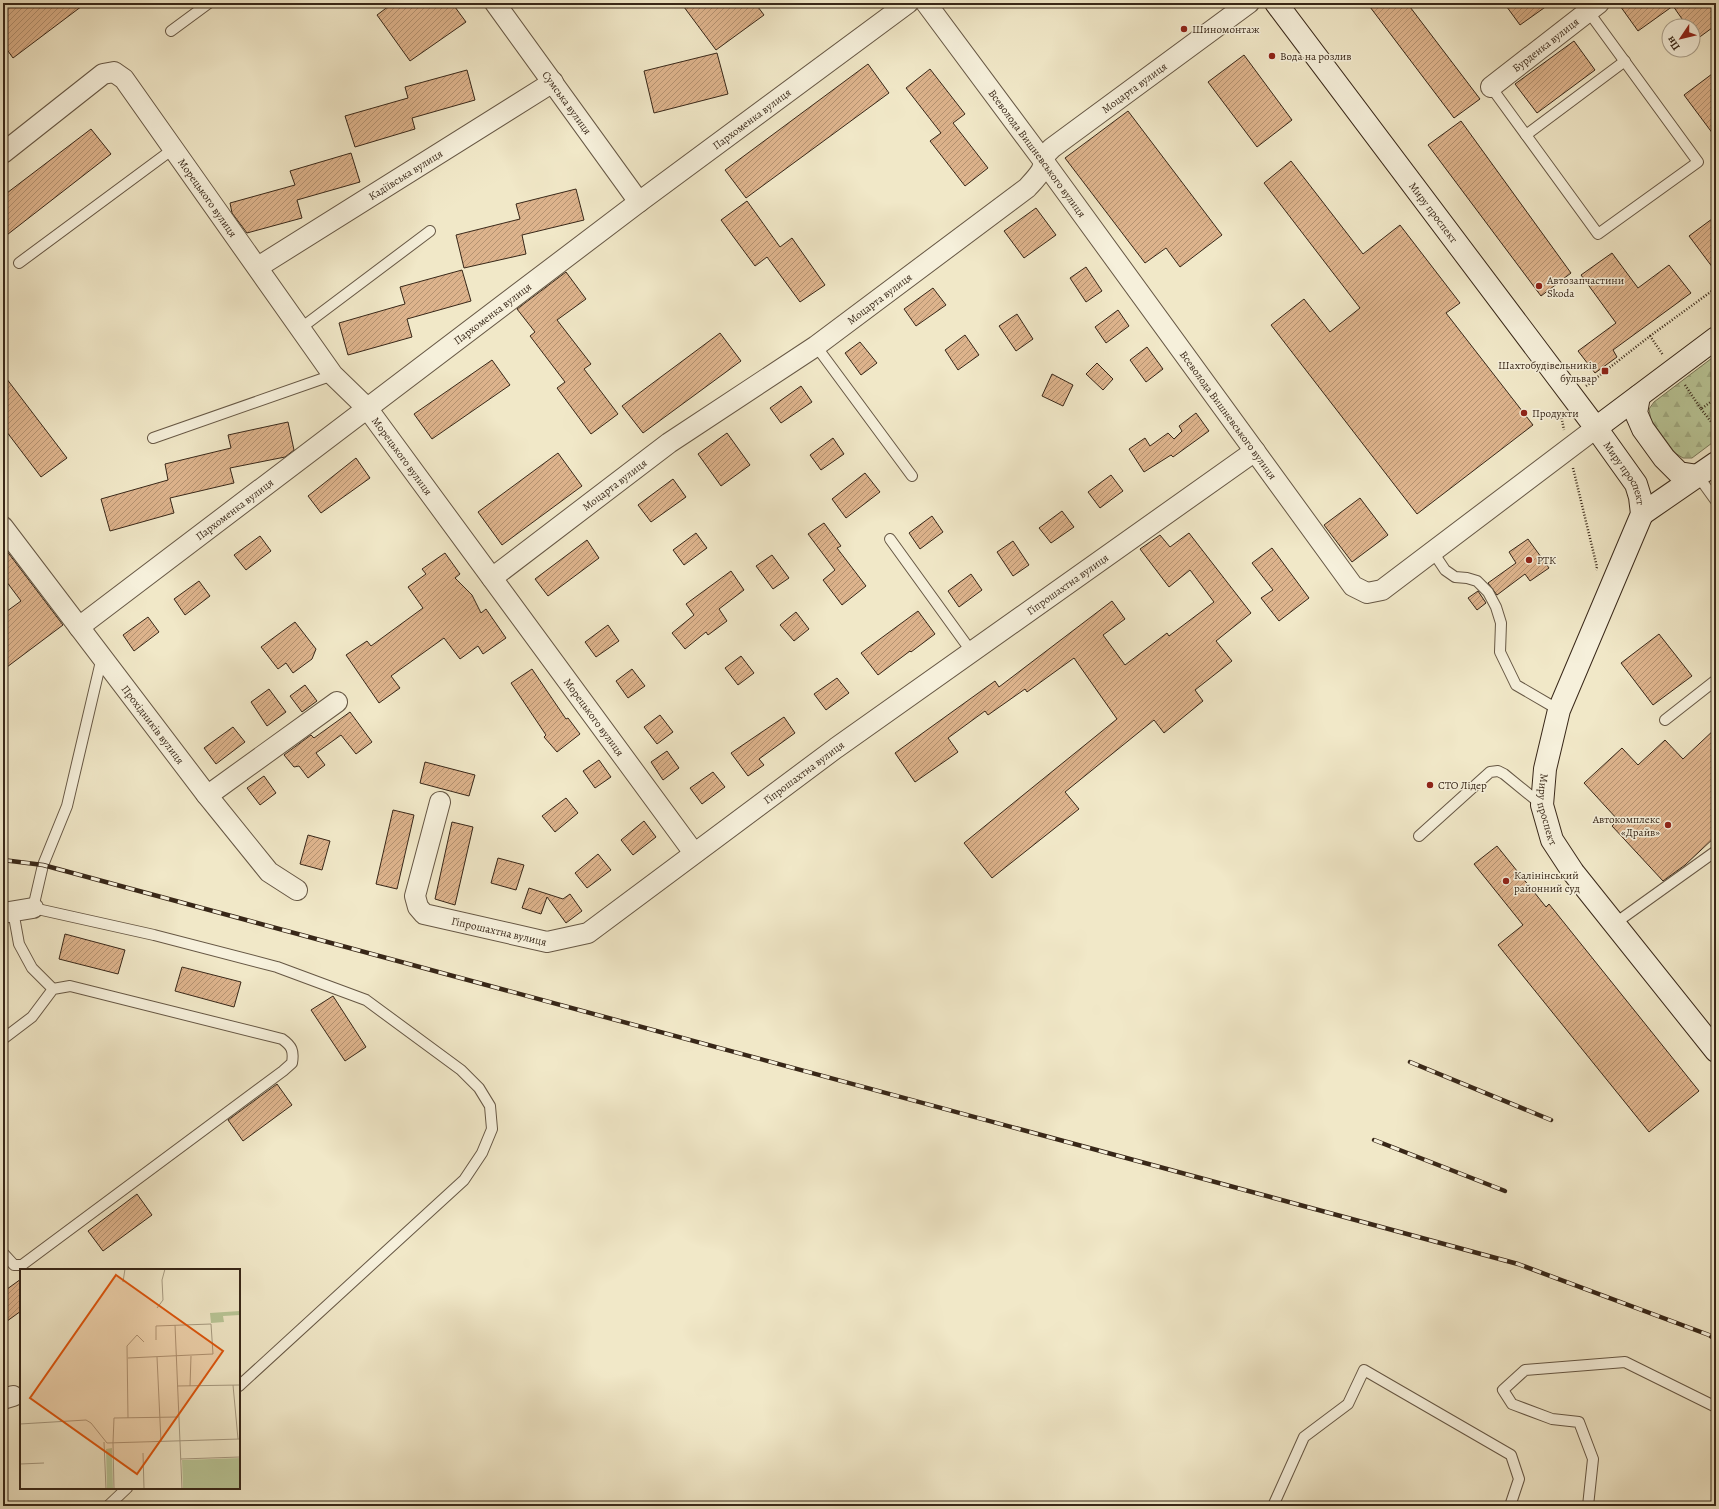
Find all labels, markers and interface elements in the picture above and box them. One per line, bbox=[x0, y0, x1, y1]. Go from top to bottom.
street label: Бурденка вулиця bbox=[1509, 14, 1582, 76]
north arrow bbox=[1661, 18, 1701, 58]
place label: Шиномонтаж bbox=[1192, 22, 1260, 37]
marker: Шиномонтаж bbox=[1179, 24, 1189, 34]
text: Пн bbox=[1663, 33, 1683, 54]
place label: Вода на розлив bbox=[1280, 49, 1352, 64]
marker: Вода на розлив bbox=[1267, 51, 1277, 61]
street label: Моцарта вулиця bbox=[1099, 59, 1170, 117]
street label: Сумська вулиця bbox=[539, 68, 595, 138]
street label: Пархоменка вулиця bbox=[710, 85, 794, 153]
street label: Всеволода Вишневського вулиця bbox=[985, 86, 1089, 221]
street label: Кадіївська вулиця bbox=[366, 146, 446, 204]
street label: Морецького вулиця bbox=[174, 155, 240, 240]
street label: Миру проспект bbox=[1405, 179, 1461, 246]
street label: Моцарта вулиця bbox=[844, 270, 915, 328]
place label: Автозапчастини Skoda bbox=[1546, 273, 1624, 301]
street label: Пархоменка вулиця bbox=[451, 279, 535, 348]
marker: Автозапчастини Skoda bbox=[1534, 281, 1544, 291]
street label: Всеволода Вишневського вулиця bbox=[1176, 348, 1280, 483]
place label: Шахтобудівельників бульвар bbox=[1498, 358, 1597, 386]
marker: Шахтобудівельників бульвар bbox=[1600, 366, 1610, 376]
place label: Продукти bbox=[1532, 406, 1579, 421]
marker: Продукти bbox=[1519, 408, 1529, 418]
street label: Морецького вулиця bbox=[368, 414, 436, 498]
street label: Миру проспект bbox=[1600, 438, 1648, 506]
street label: Моцарта вулиця bbox=[579, 456, 650, 514]
street label: Пархоменка вулиця bbox=[193, 475, 277, 544]
street label: Гіпрошахтна вулиця bbox=[1024, 550, 1112, 619]
place label: РТК bbox=[1537, 553, 1556, 568]
marker: РТК bbox=[1524, 555, 1534, 565]
street label: Морецького вулиця bbox=[560, 675, 627, 759]
street label: Прохідників вулиця bbox=[118, 682, 188, 767]
street label: Гіпрошахтна вулиця bbox=[760, 738, 847, 808]
street label: Миру проспект bbox=[1533, 773, 1561, 849]
place label: СТО Лідер bbox=[1438, 778, 1487, 793]
marker: СТО Лідер bbox=[1425, 780, 1435, 790]
place label: Автокомплекс «Драйв» bbox=[1592, 812, 1660, 840]
marker: Автокомплекс «Драйв» bbox=[1663, 820, 1673, 830]
place label: Калінінський районний суд bbox=[1514, 868, 1580, 896]
marker: Калінінський районний суд bbox=[1501, 876, 1511, 886]
street label: Гіпрошахтна вулиця bbox=[450, 913, 548, 950]
inset map bbox=[20, 1269, 240, 1489]

